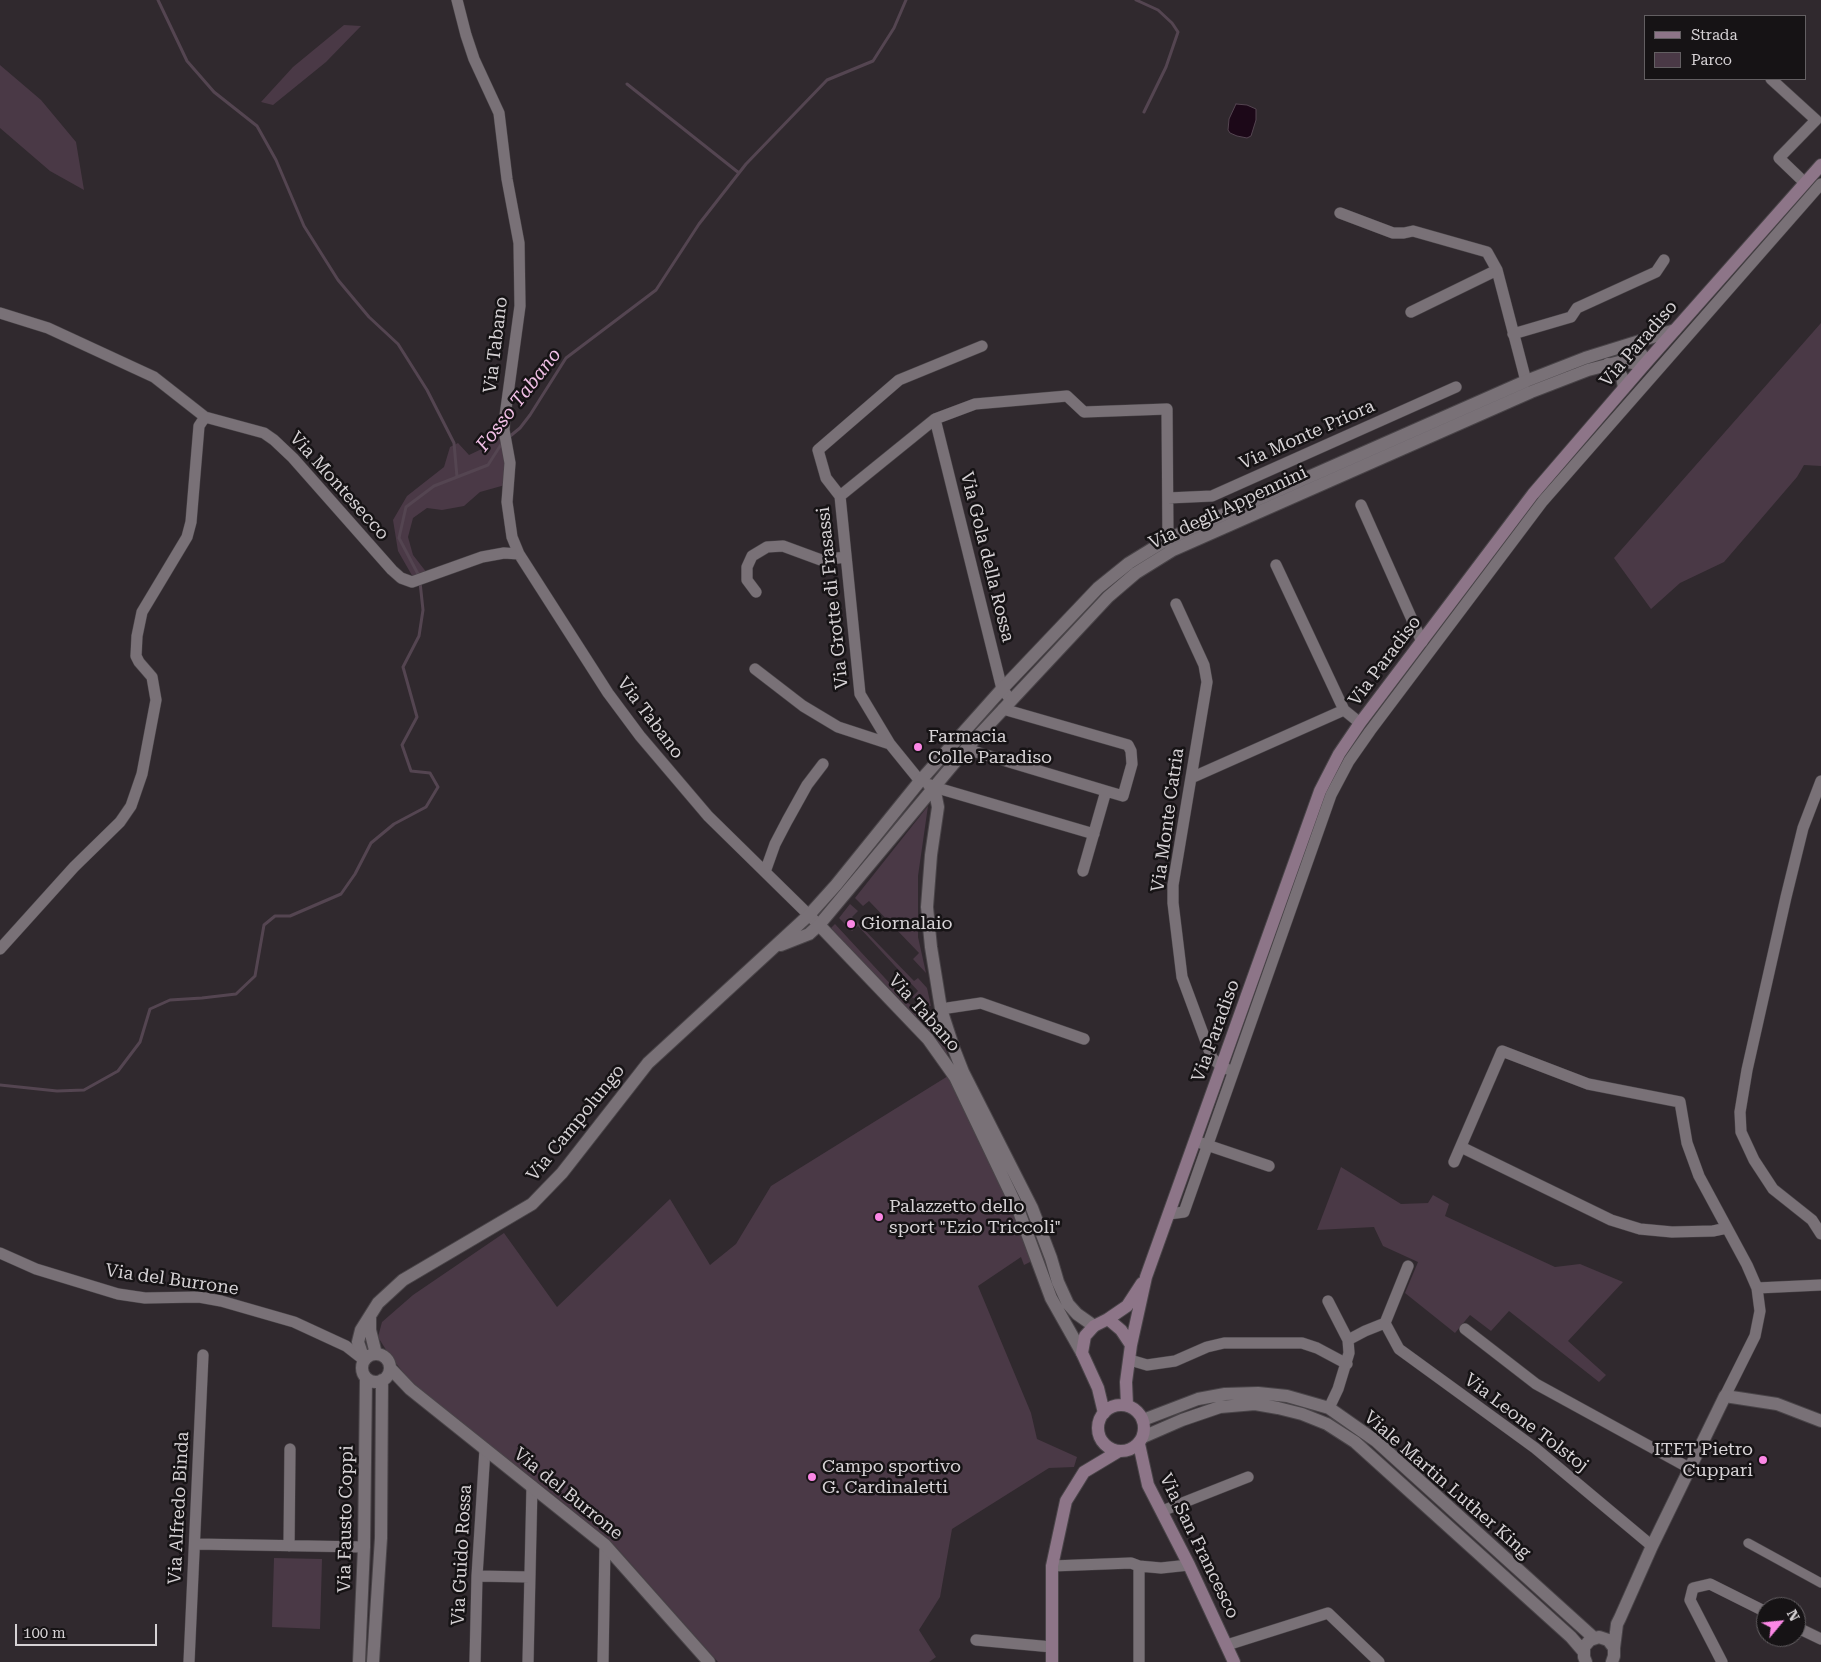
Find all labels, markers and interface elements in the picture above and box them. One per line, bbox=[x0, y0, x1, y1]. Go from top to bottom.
legend bbox=[1644, 15, 1806, 80]
text: Strada bbox=[1691, 26, 1738, 44]
text: Parco bbox=[1691, 51, 1732, 69]
street label: Via Tabano bbox=[479, 295, 513, 395]
street label: Via Paradiso bbox=[1596, 296, 1682, 392]
water label: Fosso Tabano bbox=[472, 344, 566, 456]
street label: Via Monte Priora bbox=[1236, 395, 1378, 475]
street label: Via Montesecco bbox=[285, 427, 393, 545]
street label: Via degli Appennini bbox=[1145, 462, 1311, 554]
street label: Via Gola della Rossa bbox=[955, 470, 1019, 644]
street label: Via Grotte di Frasassi bbox=[813, 506, 853, 690]
street label: Via Paradiso bbox=[1344, 612, 1426, 710]
street label: Via Tabano bbox=[612, 673, 688, 763]
place label: Farmacia Colle Paradiso bbox=[928, 726, 1052, 769]
marker: Farmacia Colle Paradiso bbox=[912, 741, 924, 753]
street label: Via Monte Catria bbox=[1147, 747, 1189, 893]
place label: Giornalaio bbox=[861, 913, 953, 935]
marker: Giornalaio bbox=[845, 918, 857, 930]
street label: Via Tabano bbox=[883, 970, 965, 1056]
street label: Via Paradiso bbox=[1188, 977, 1244, 1085]
street label: Via Campolungo bbox=[522, 1060, 630, 1186]
place label: Palazzetto dello sport "Ezio Triccoli" bbox=[889, 1196, 1061, 1238]
marker: Palazzetto dello sport "Ezio Triccoli" bbox=[873, 1211, 885, 1223]
street label: Via del Burrone bbox=[104, 1260, 240, 1300]
street label: Via Leone Tolstoj bbox=[1460, 1369, 1592, 1477]
street label: Viale Martin Luther King bbox=[1359, 1407, 1535, 1563]
street label: Via Alfredo Binda bbox=[164, 1431, 194, 1585]
place label: ITET Pietro Cuppari bbox=[1654, 1439, 1753, 1482]
street label: Via del Burrone bbox=[509, 1443, 627, 1545]
street label: Via Fausto Coppi bbox=[334, 1445, 358, 1593]
marker: ITET Pietro Cuppari bbox=[1757, 1454, 1769, 1466]
place label: Campo sportivo G. Cardinaletti bbox=[822, 1456, 961, 1498]
street label: Via San Francesco bbox=[1155, 1470, 1243, 1622]
marker: Campo sportivo G. Cardinaletti bbox=[806, 1471, 818, 1483]
street label: Via Guido Rossa bbox=[448, 1484, 476, 1626]
north arrow bbox=[1756, 1597, 1806, 1647]
text: N bbox=[1784, 1607, 1803, 1624]
scale bar bbox=[18, 1614, 160, 1646]
text: 100 m bbox=[23, 1624, 66, 1642]

